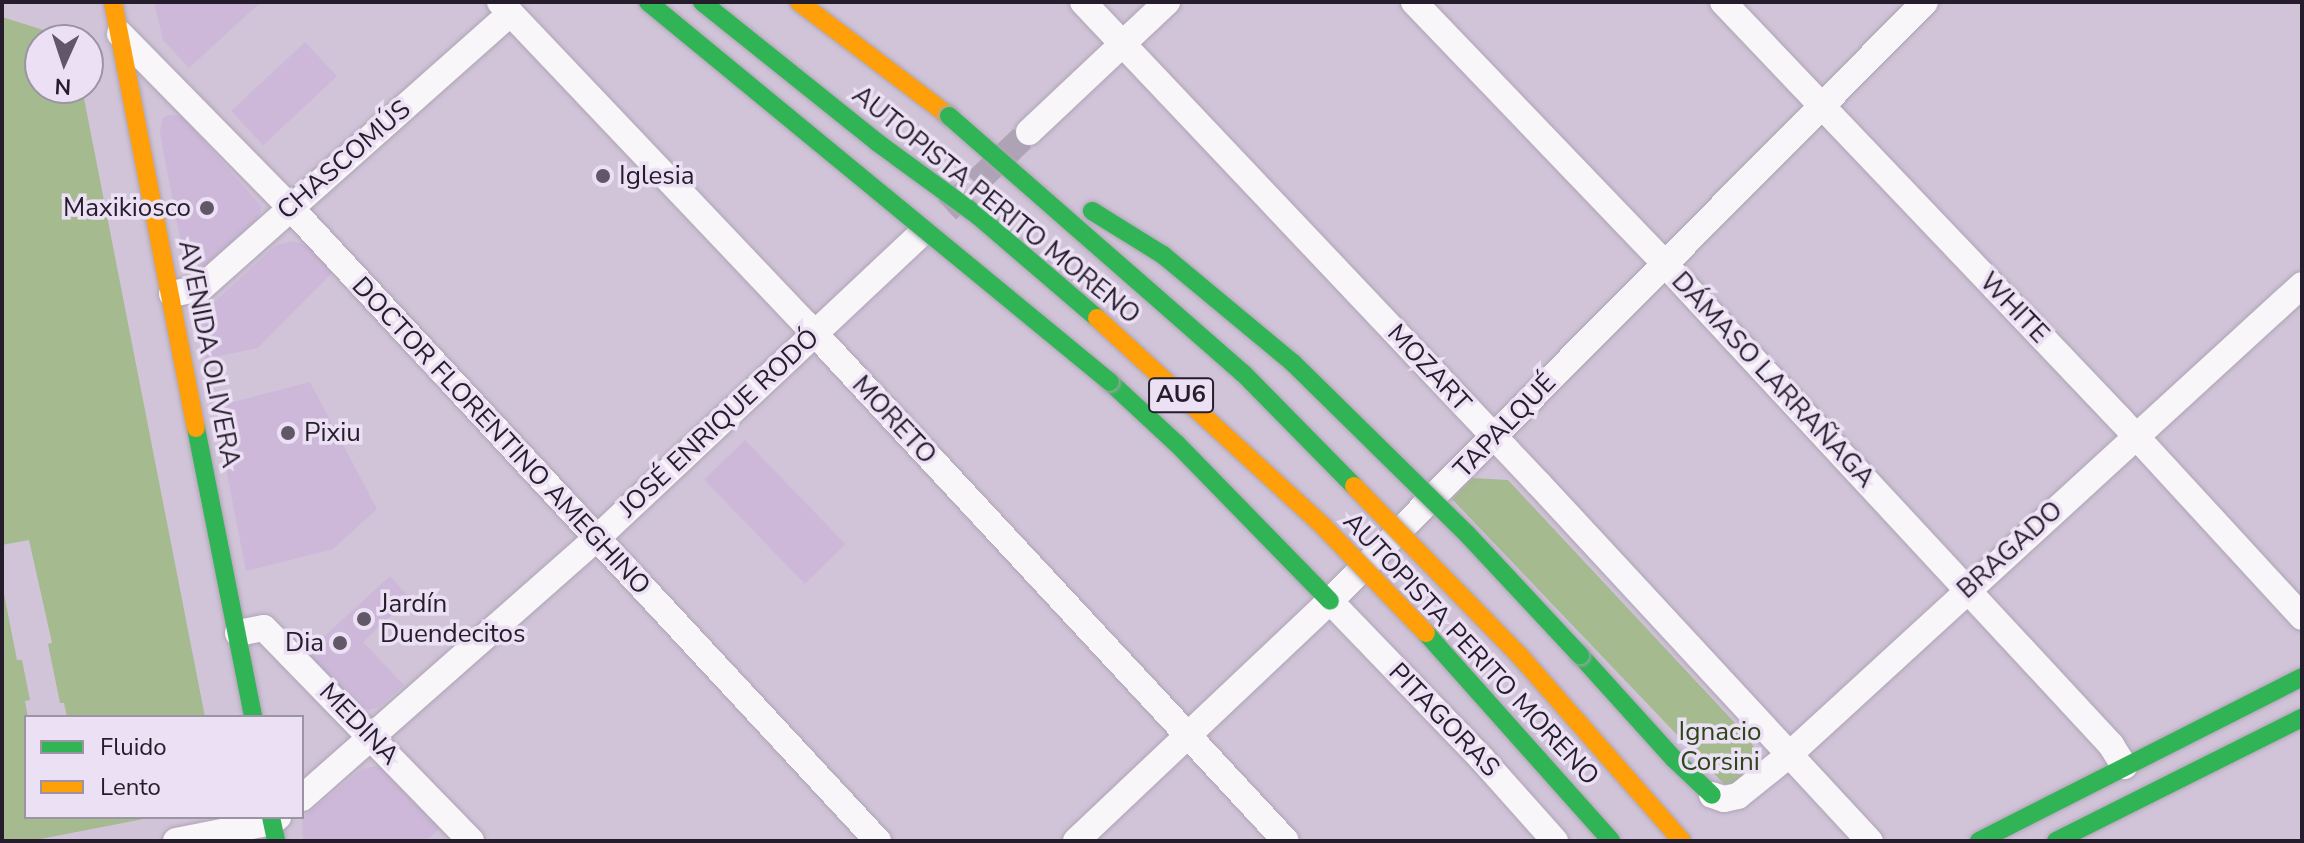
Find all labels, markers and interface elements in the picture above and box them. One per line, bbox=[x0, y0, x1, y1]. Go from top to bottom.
north arrow bbox=[24, 24, 104, 104]
text: N bbox=[54, 71, 72, 101]
street label: AUTOPISTA PERITO MORENO bbox=[846, 79, 1146, 331]
street label: CHASCOMÚS bbox=[271, 94, 417, 226]
place label: Iglesia bbox=[619, 160, 695, 192]
marker: Iglesia bbox=[594, 167, 612, 185]
place label: Maxikiosco bbox=[63, 192, 191, 224]
marker: Maxikiosco bbox=[198, 199, 216, 217]
street label: AVENIDA OLIVERA bbox=[172, 238, 246, 470]
street label: DÁMASO LARRAÑAGA bbox=[1665, 266, 1881, 494]
street label: WHITE bbox=[1973, 266, 2055, 350]
street label: DOCTOR FLORENTINO AMEGHINO bbox=[345, 271, 657, 601]
street label: MOZART bbox=[1381, 318, 1477, 418]
street label: JOSÉ ENRIQUE RODÓ bbox=[613, 322, 825, 524]
street label: TAPALQUÉ bbox=[1447, 367, 1563, 485]
street label: MORETO bbox=[845, 370, 943, 470]
road number: AU6 bbox=[1147, 375, 1215, 415]
place label: Pixiu bbox=[304, 417, 361, 449]
marker: Pixiu bbox=[279, 424, 297, 442]
street label: BRAGADO bbox=[1951, 495, 2069, 605]
street label: AUTOPISTA PERITO MORENO bbox=[1337, 506, 1605, 792]
place label: Jardín Duendecitos bbox=[380, 588, 525, 650]
marker: Jardín Duendecitos bbox=[355, 610, 373, 628]
place label: Dia bbox=[285, 627, 324, 659]
marker: Dia bbox=[331, 634, 349, 652]
street label: PITAGORAS bbox=[1382, 657, 1506, 783]
street label: MEDINA bbox=[313, 677, 405, 771]
legend bbox=[24, 715, 304, 819]
park label: Ignacio Corsini bbox=[1679, 716, 1761, 778]
text: Fluido bbox=[100, 731, 167, 763]
text: Lento bbox=[100, 771, 161, 803]

